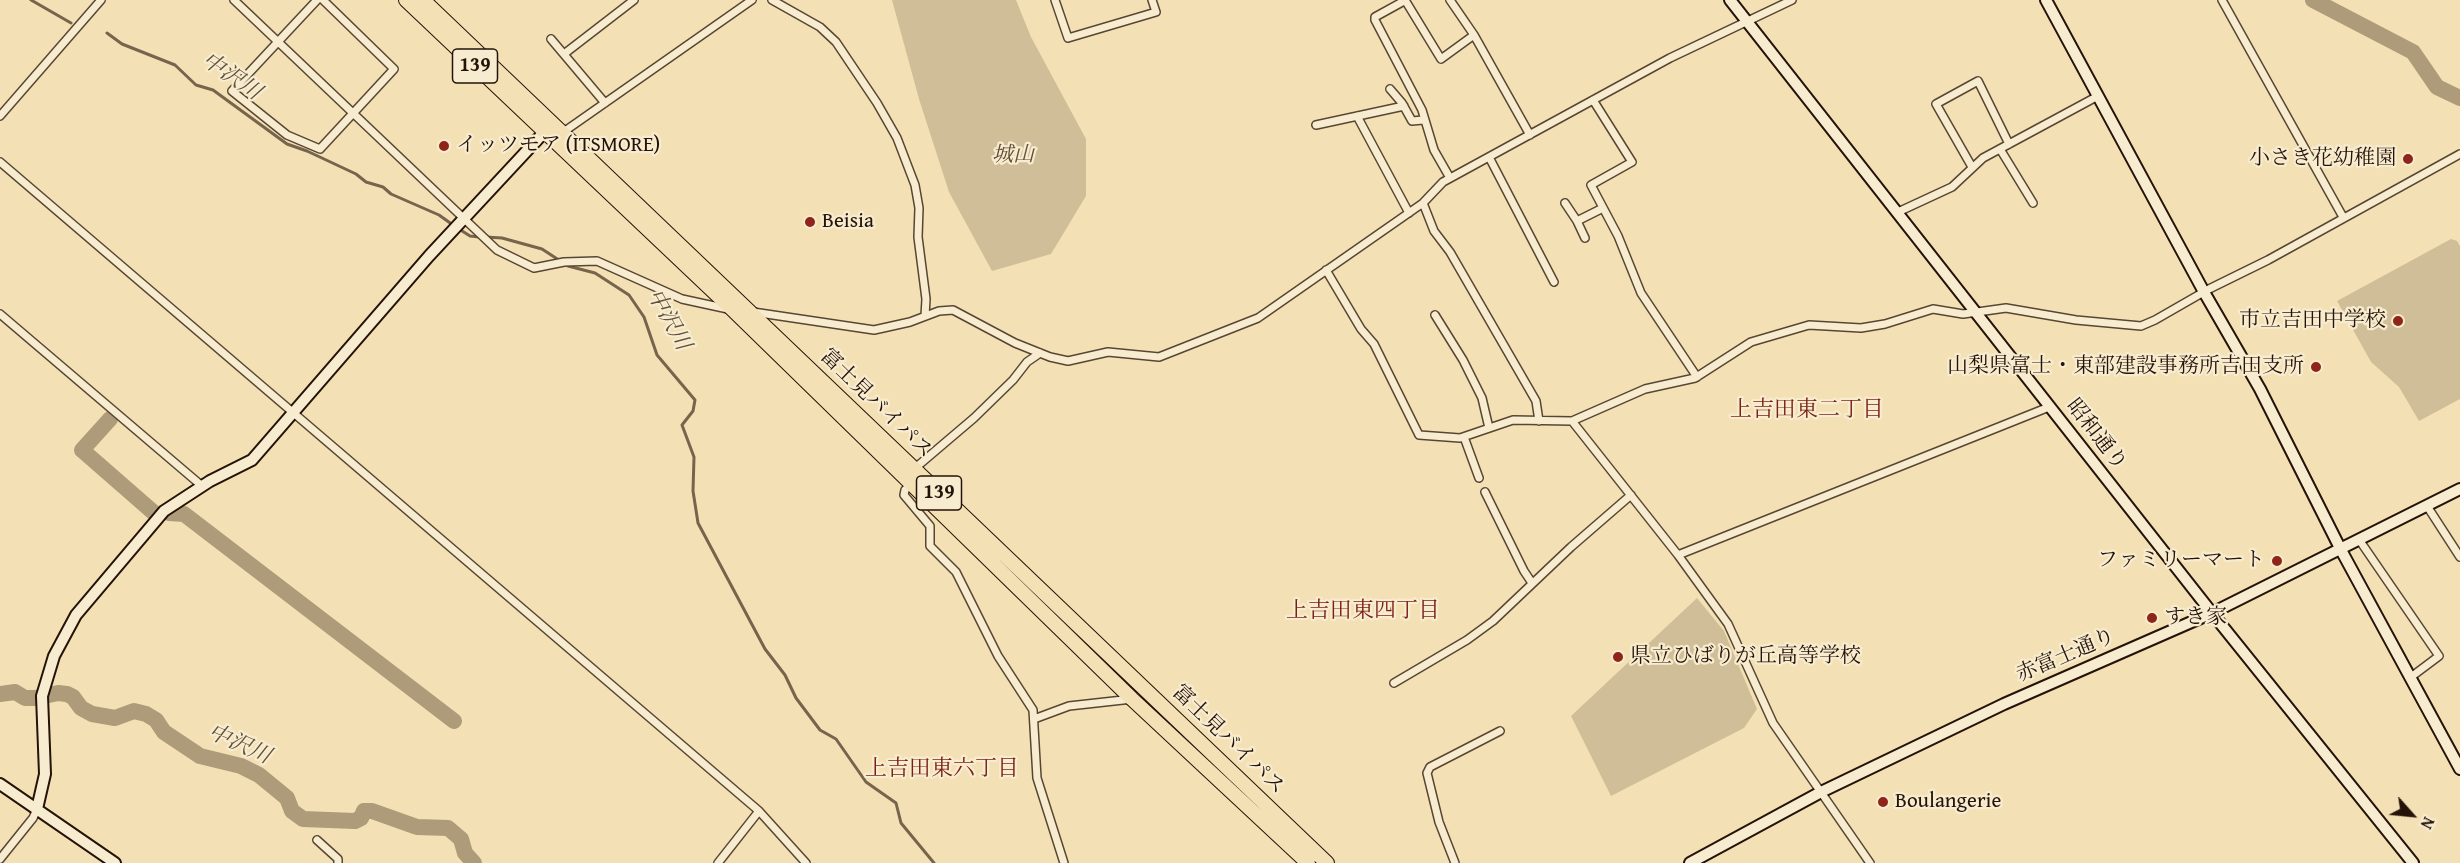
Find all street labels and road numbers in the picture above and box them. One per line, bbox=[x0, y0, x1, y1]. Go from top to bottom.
road number: 139 bbox=[452, 49, 498, 83]
street label: 富士見バイパス bbox=[814, 344, 938, 464]
street label: 昭和通り bbox=[2060, 394, 2132, 476]
road number: 139 bbox=[916, 476, 962, 510]
street label: 赤富士通り bbox=[2013, 624, 2119, 688]
street label: 富士見バイパス bbox=[1166, 680, 1290, 800]

